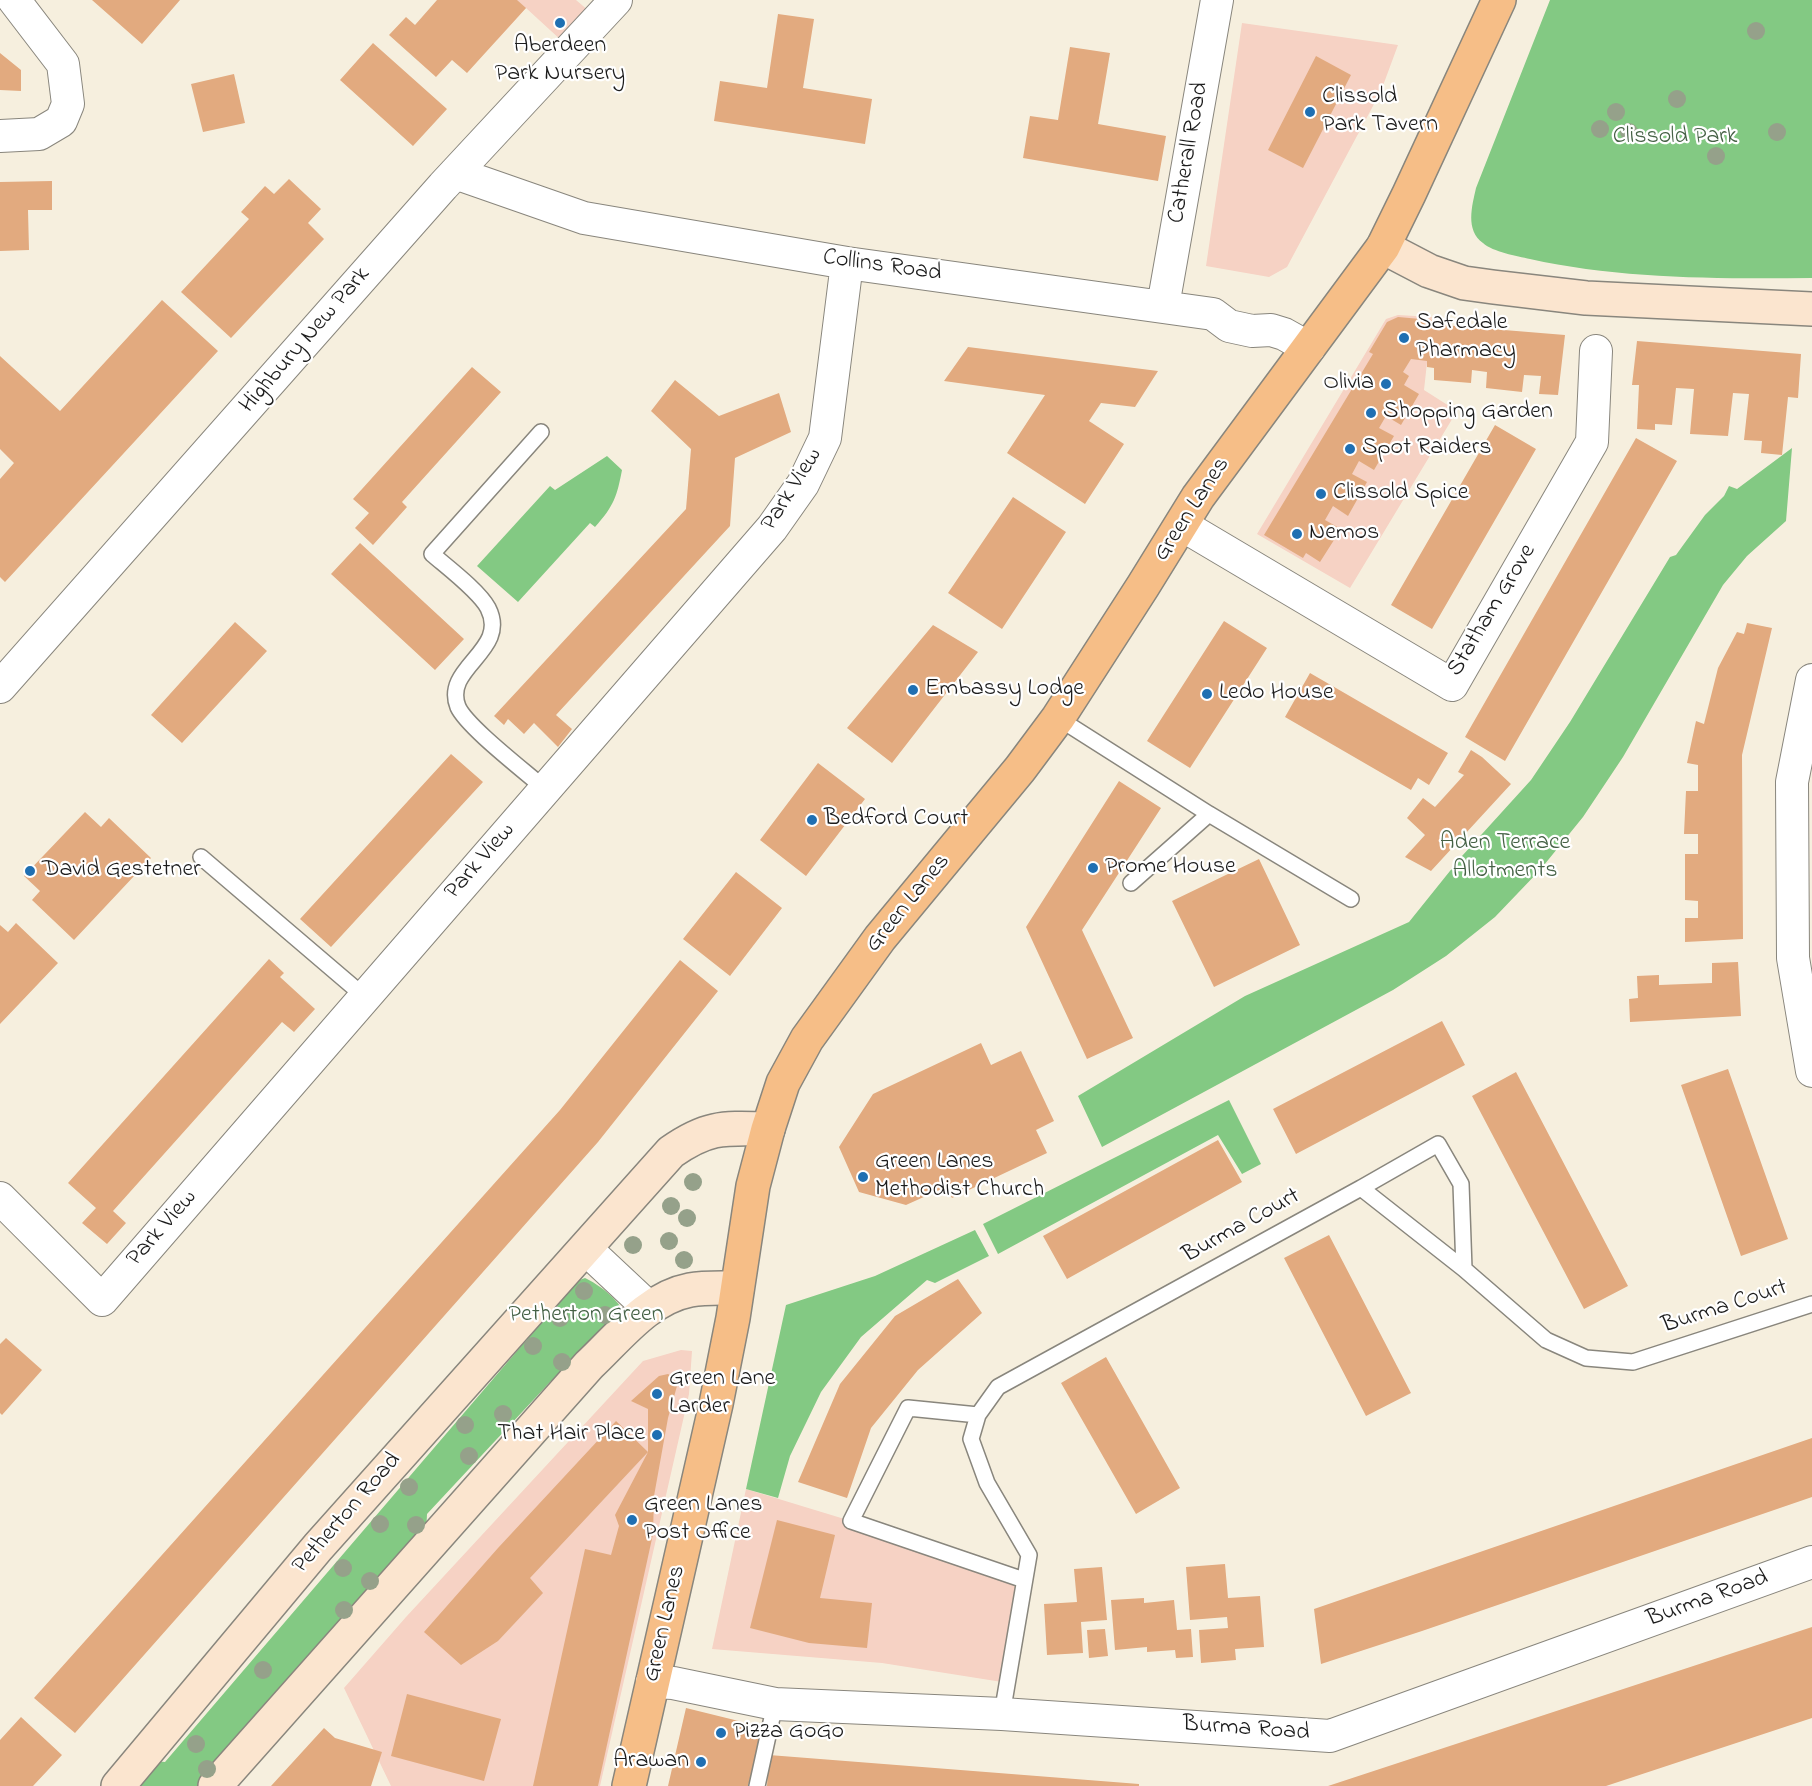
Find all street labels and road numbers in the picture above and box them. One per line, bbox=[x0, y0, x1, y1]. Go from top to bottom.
street label: Catherall Road bbox=[1163, 80, 1217, 226]
street label: Collins Road bbox=[821, 244, 943, 290]
street label: Highbury New Park bbox=[235, 262, 377, 420]
street label: Park View bbox=[756, 443, 830, 537]
street label: Green Lanes bbox=[1149, 452, 1237, 568]
street label: Statham Grove bbox=[1442, 540, 1544, 682]
street label: Park View bbox=[440, 818, 522, 906]
street label: Green Lanes bbox=[861, 849, 957, 959]
street label: Burma Court bbox=[1178, 1183, 1306, 1271]
street label: Park View bbox=[122, 1185, 204, 1273]
street label: Burma Court bbox=[1659, 1274, 1791, 1342]
street label: Petherton Road bbox=[287, 1447, 409, 1581]
street label: Green Lanes bbox=[639, 1563, 693, 1685]
street label: Burma Road bbox=[1643, 1565, 1773, 1635]
street label: Burma Road bbox=[1182, 1711, 1310, 1749]

